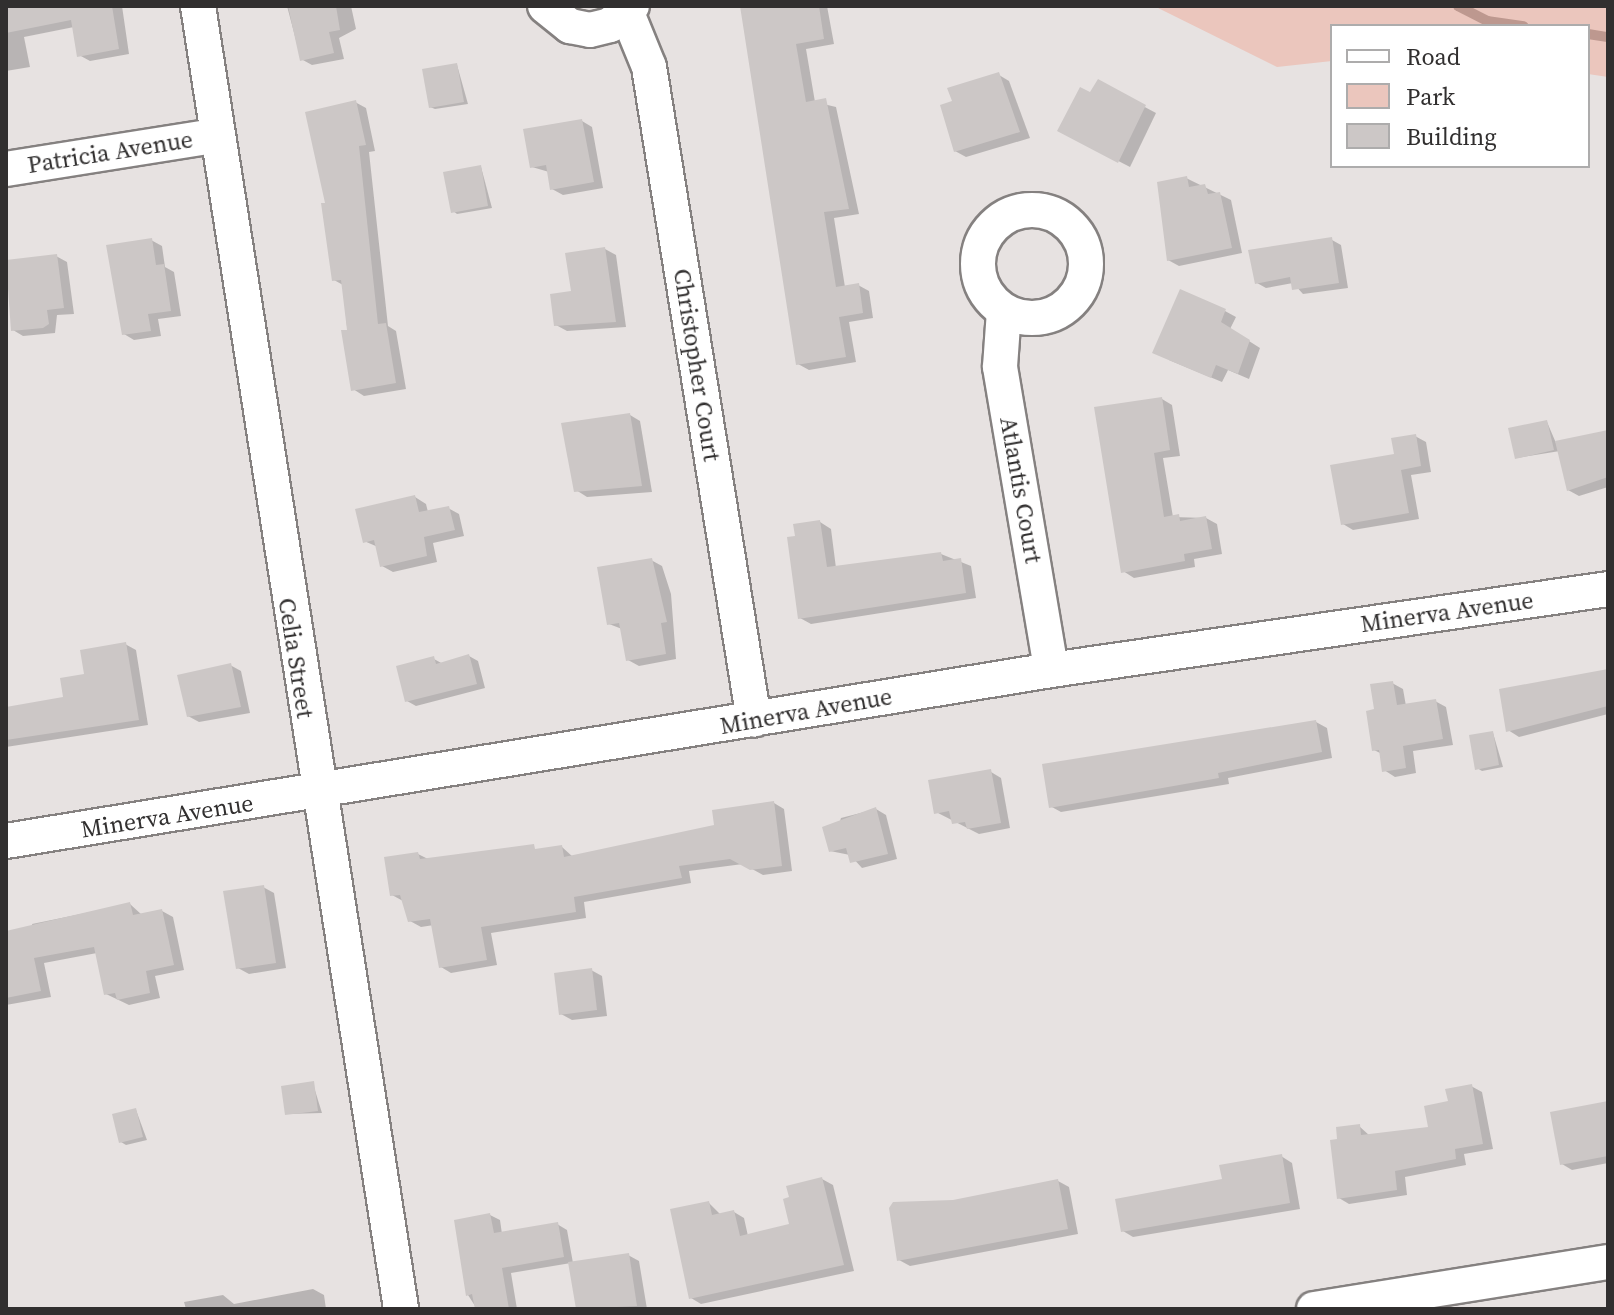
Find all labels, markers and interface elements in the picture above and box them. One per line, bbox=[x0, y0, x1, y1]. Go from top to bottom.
legend bbox=[1330, 24, 1590, 168]
text: Road bbox=[1406, 40, 1460, 73]
text: Park bbox=[1406, 80, 1455, 113]
text: Building bbox=[1406, 120, 1497, 153]
street label: Patricia Avenue bbox=[25, 125, 195, 179]
street label: Christopher Court bbox=[668, 267, 726, 463]
street label: Atlantis Court bbox=[994, 415, 1048, 565]
street label: Minerva Avenue bbox=[1359, 586, 1535, 638]
street label: Celia Street bbox=[272, 596, 320, 720]
street label: Minerva Avenue bbox=[718, 682, 894, 740]
street label: Minerva Avenue bbox=[79, 788, 255, 844]

